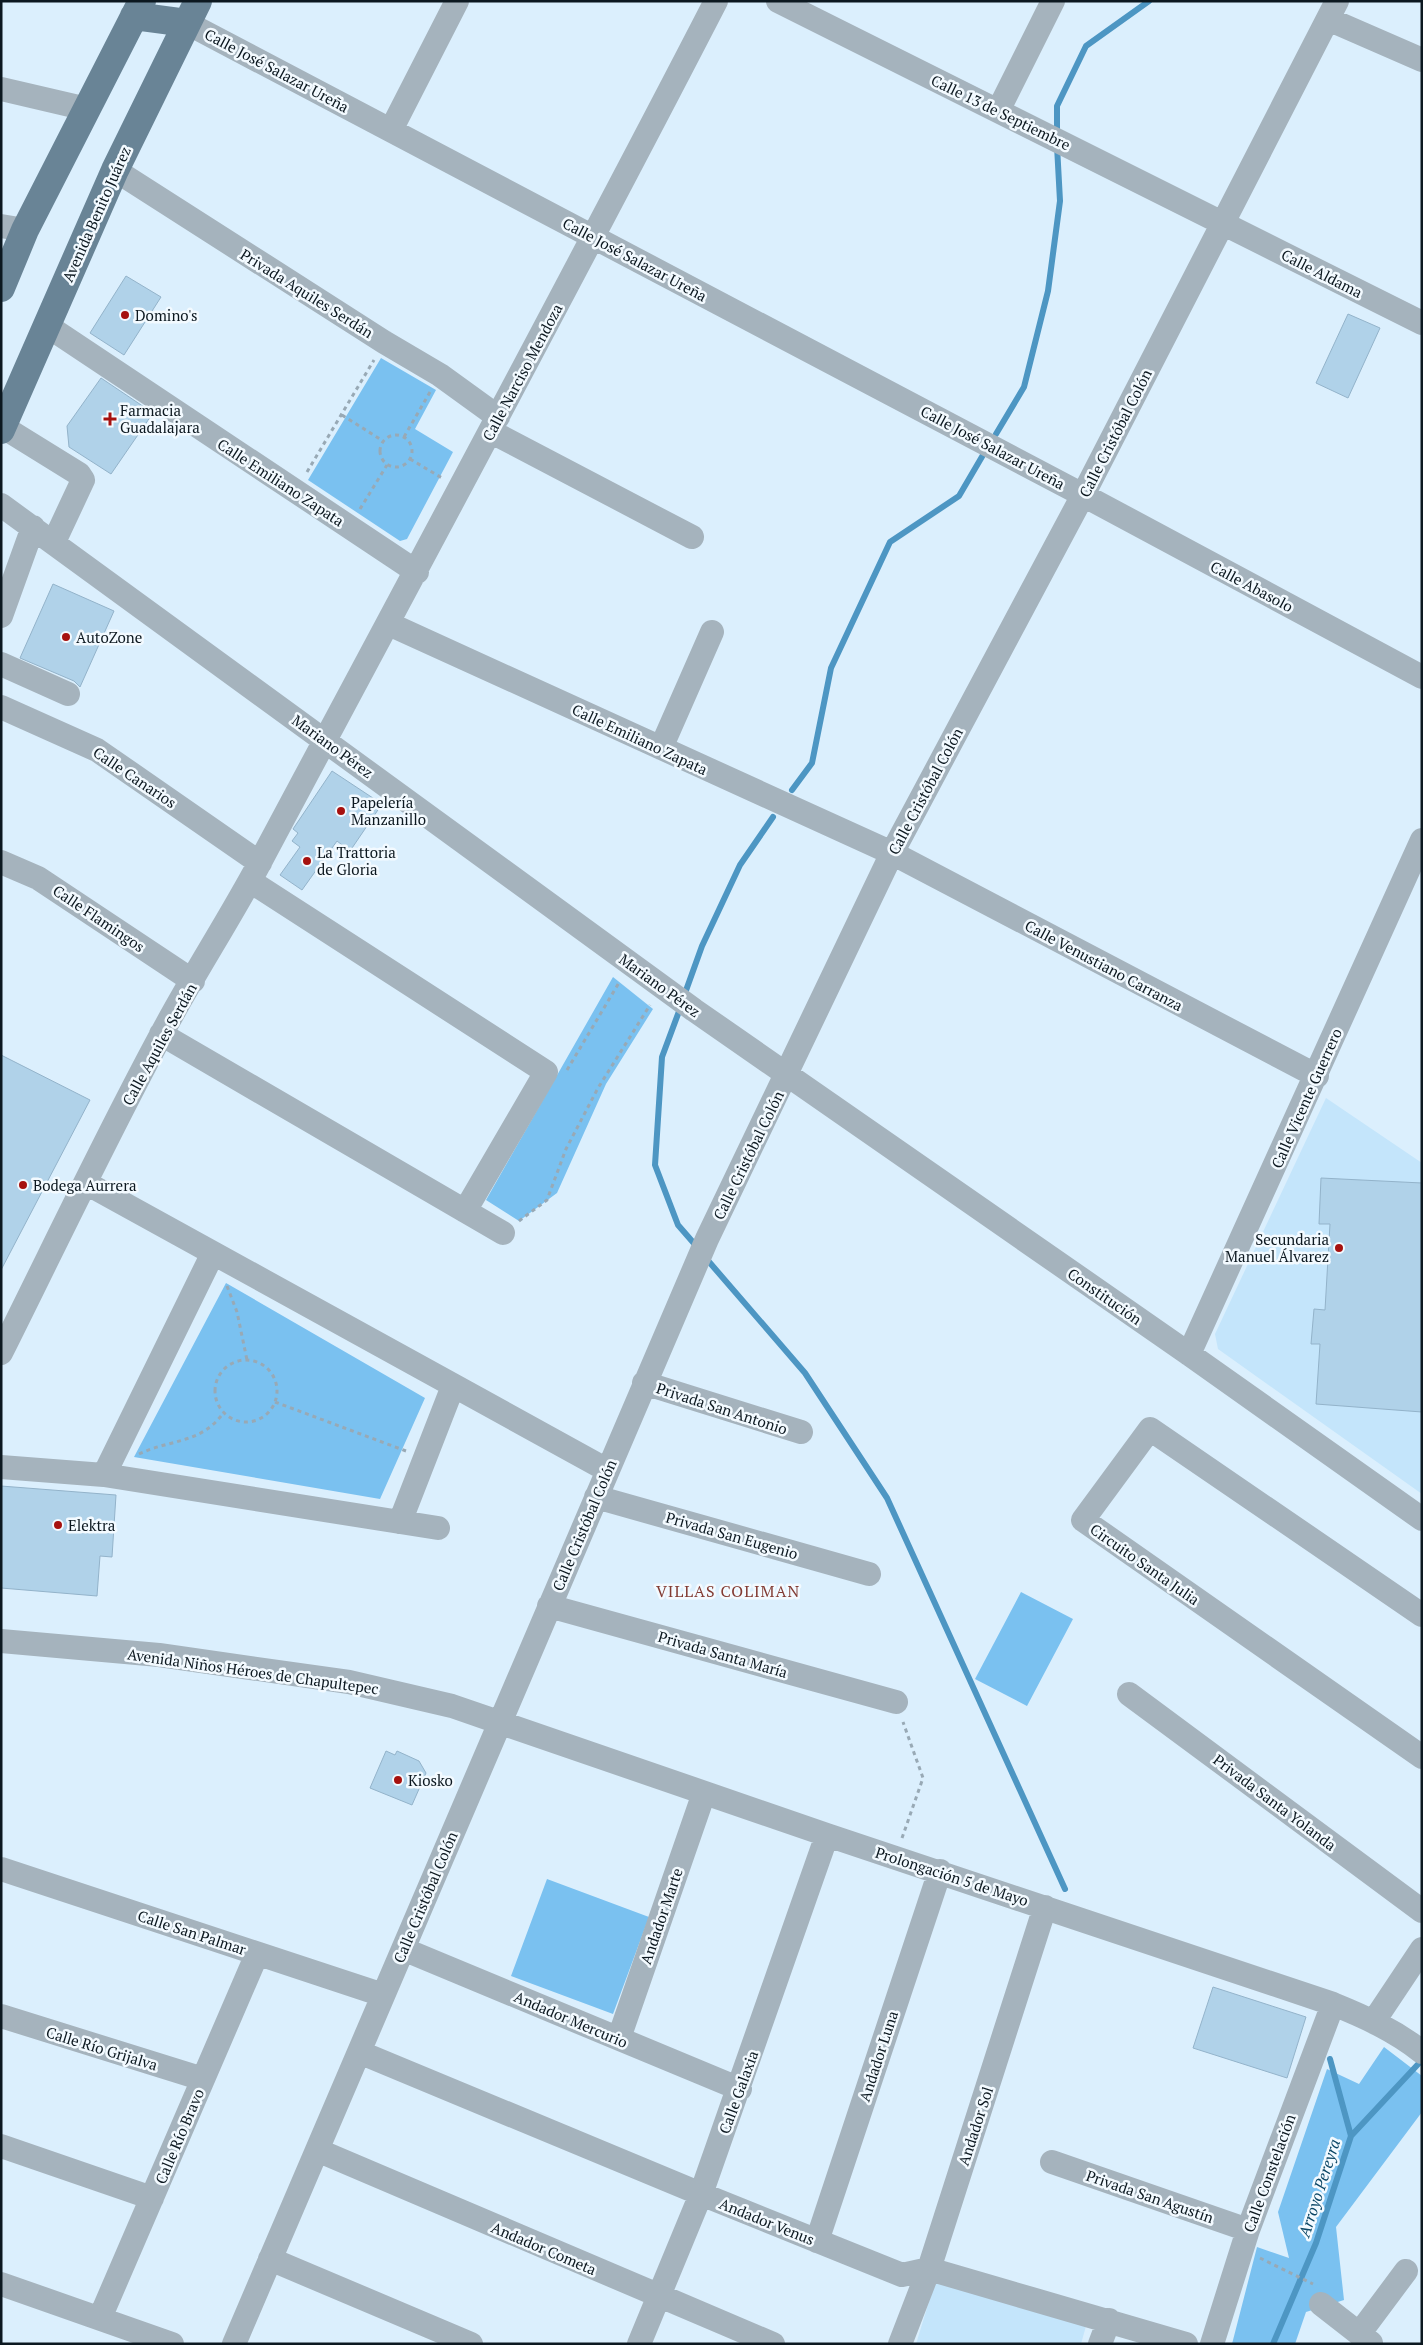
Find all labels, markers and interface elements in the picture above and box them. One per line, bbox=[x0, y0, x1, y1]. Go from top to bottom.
street label: Calle José Salazar Ureña bbox=[201, 24, 353, 117]
street label: Calle 13 de Septiembre bbox=[928, 70, 1074, 154]
street label: Avenida Benito Juárez bbox=[57, 143, 135, 285]
street label: Calle José Salazar Ureña bbox=[559, 213, 711, 306]
street label: Privada Aquiles Serdán bbox=[237, 244, 377, 342]
street label: Calle Aldama bbox=[1278, 244, 1366, 302]
street label: Calle Narciso Mendoza bbox=[477, 300, 567, 444]
place label: Domino's bbox=[135, 305, 197, 325]
marker: Domino's bbox=[119, 309, 131, 321]
street label: Calle Cristóbal Colón bbox=[1074, 366, 1156, 500]
place label: Farmacia Guadalajara bbox=[120, 400, 200, 437]
street label: Calle José Salazar Ureña bbox=[917, 401, 1069, 494]
marker: Farmacia Guadalajara bbox=[104, 413, 116, 425]
street label: Calle Emiliano Zapata bbox=[214, 434, 348, 531]
street label: Calle Abasolo bbox=[1207, 556, 1297, 616]
place label: AutoZone bbox=[76, 627, 142, 647]
marker: AutoZone bbox=[60, 631, 72, 643]
street label: Calle Emiliano Zapata bbox=[569, 699, 711, 779]
street label: Mariano Pérez bbox=[288, 710, 378, 782]
street label: Calle Cristóbal Colón bbox=[883, 724, 967, 858]
street label: Calle Canarios bbox=[90, 742, 180, 812]
place label: Papelería Manzanillo bbox=[351, 792, 426, 829]
marker: Papelería Manzanillo bbox=[335, 805, 347, 817]
place label: La Trattoria de Gloria bbox=[317, 842, 396, 879]
marker: La Trattoria de Gloria bbox=[301, 855, 313, 867]
street label: Calle Flamingos bbox=[49, 880, 149, 956]
street label: Calle Venustiano Carranza bbox=[1022, 915, 1187, 1015]
street label: Mariano Pérez bbox=[615, 949, 705, 1021]
street label: Calle Aquiles Serdán bbox=[117, 979, 201, 1109]
street label: Calle Vicente Guerrero bbox=[1266, 1025, 1346, 1171]
street label: Calle Cristóbal Colón bbox=[708, 1087, 788, 1223]
place label: Bodega Aurrera bbox=[33, 1175, 137, 1195]
marker: Bodega Aurrera bbox=[17, 1179, 29, 1191]
place label: Secundaria Manuel Álvarez bbox=[1225, 1229, 1329, 1266]
marker: Secundaria Manuel Álvarez bbox=[1333, 1242, 1345, 1254]
street label: Constitución bbox=[1064, 1263, 1146, 1329]
street label: Privada San Antonio bbox=[654, 1377, 790, 1439]
street label: Calle Cristóbal Colón bbox=[547, 1456, 621, 1594]
street label: Privada San Eugenio bbox=[664, 1507, 800, 1563]
place label: Elektra bbox=[68, 1515, 116, 1535]
marker: Elektra bbox=[52, 1519, 64, 1531]
street label: Circuito Santa Julia bbox=[1086, 1519, 1204, 1609]
district label: VILLAS COLIMAN bbox=[656, 1580, 800, 1602]
street label: Privada Santa María bbox=[656, 1626, 790, 1682]
street label: Avenida Niños Héroes de Chapultepec bbox=[126, 1643, 380, 1699]
street label: Privada Santa Yolanda bbox=[1210, 1749, 1341, 1855]
place label: Kiosko bbox=[408, 1770, 453, 1790]
marker: Kiosko bbox=[392, 1774, 404, 1786]
street label: Calle Cristóbal Colón bbox=[388, 1828, 462, 1966]
street label: Prolongación 5 de Mayo bbox=[873, 1842, 1031, 1910]
street label: Andador Marte bbox=[635, 1865, 687, 1967]
street label: Calle San Palmar bbox=[135, 1905, 249, 1959]
street label: Andador Mercurio bbox=[511, 1986, 631, 2052]
street label: Andador Luna bbox=[854, 2008, 902, 2104]
street label: Calle Río Grijalva bbox=[44, 2022, 161, 2075]
street label: Calle Galaxia bbox=[714, 2047, 762, 2136]
street label: Andador Sol bbox=[953, 2084, 997, 2168]
street label: Calle Río Bravo bbox=[150, 2085, 208, 2187]
street label: Calle Constelación bbox=[1238, 2111, 1300, 2235]
water label: Arroyo Pereyra bbox=[1292, 2136, 1345, 2241]
street label: Privada San Agustín bbox=[1084, 2165, 1216, 2227]
street label: Andador Venus bbox=[716, 2193, 818, 2249]
street label: Andador Cometa bbox=[488, 2217, 600, 2279]

